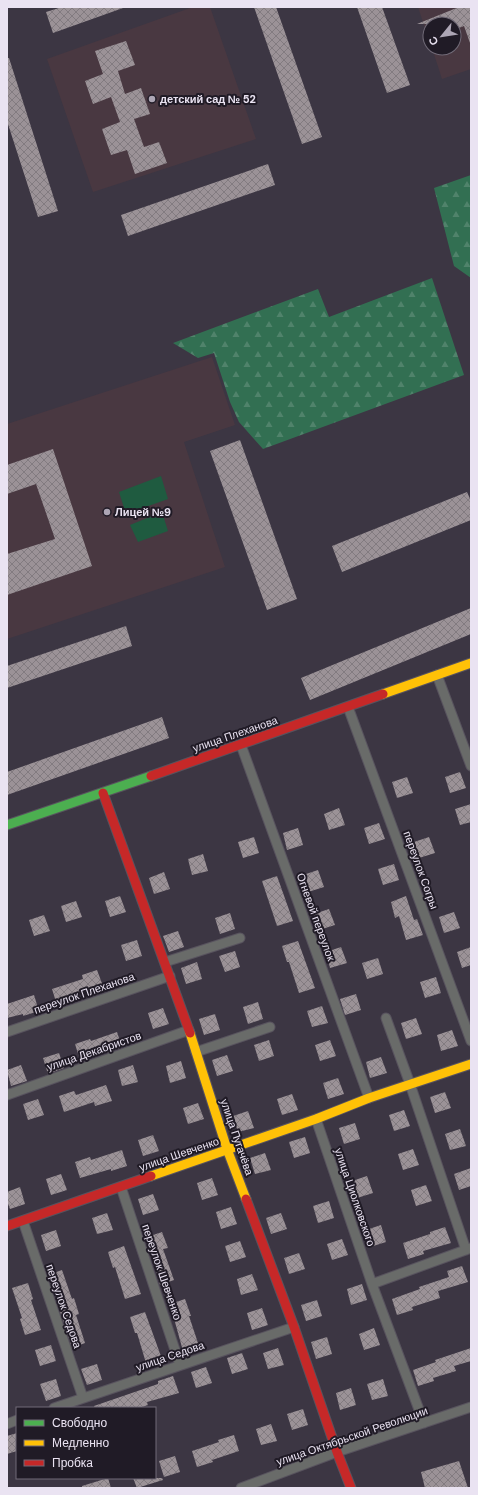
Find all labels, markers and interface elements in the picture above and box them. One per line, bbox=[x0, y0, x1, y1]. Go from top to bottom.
north arrow bbox=[422, 16, 462, 56]
text: С bbox=[425, 34, 441, 48]
place label: детский сад № 52 bbox=[160, 92, 256, 106]
marker: детский сад № 52 bbox=[147, 94, 157, 104]
place label: Лицей №9 bbox=[115, 505, 171, 519]
marker: Лицей №9 bbox=[102, 507, 112, 517]
street label: улица Плеханова bbox=[191, 713, 280, 755]
street label: переулок Согры bbox=[400, 829, 442, 911]
street label: Огневой переулок bbox=[294, 871, 338, 963]
street label: переулок Плеханова bbox=[32, 969, 137, 1017]
street label: улица Декабристов bbox=[45, 1028, 143, 1074]
street label: улица Пугачёва bbox=[217, 1097, 257, 1178]
street label: улица Шевченко bbox=[137, 1134, 221, 1174]
street label: улица Циолковского bbox=[332, 1146, 378, 1248]
street label: переулок Шевченко bbox=[139, 1222, 185, 1322]
street label: переулок Седова bbox=[43, 1262, 85, 1351]
street label: улица Седова bbox=[134, 1337, 207, 1374]
street label: улица Октябрьской Революции bbox=[274, 1403, 430, 1469]
legend bbox=[16, 1407, 156, 1479]
text: Свободно bbox=[52, 1415, 107, 1431]
text: Медленно bbox=[52, 1435, 109, 1451]
text: Пробка bbox=[52, 1455, 93, 1471]

